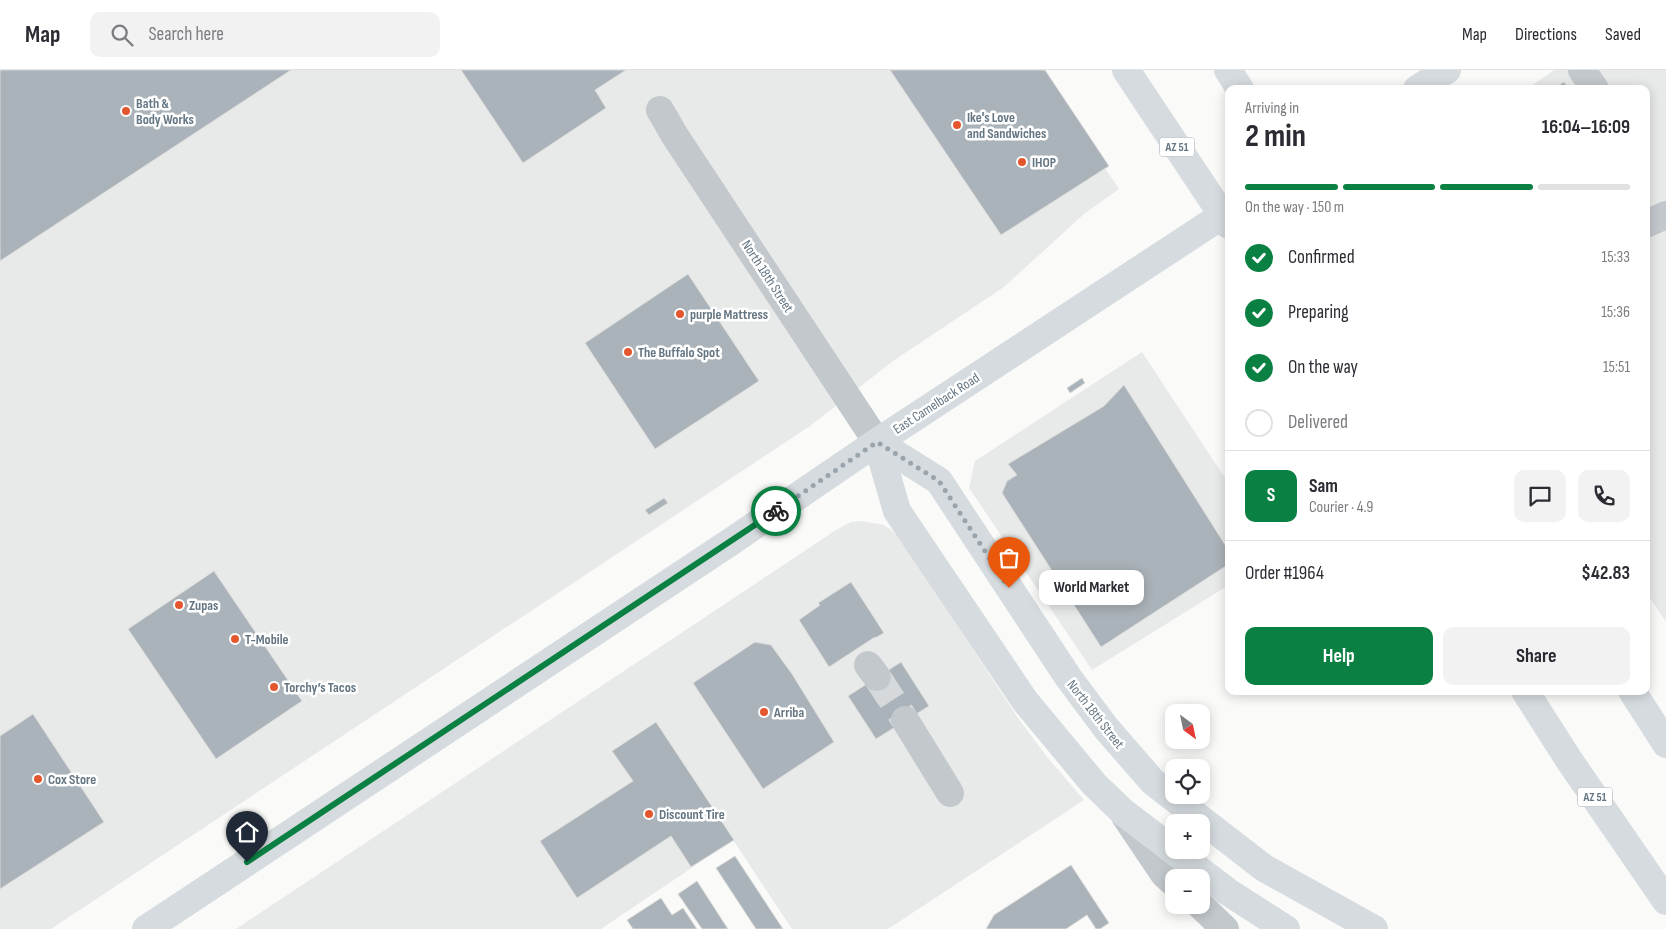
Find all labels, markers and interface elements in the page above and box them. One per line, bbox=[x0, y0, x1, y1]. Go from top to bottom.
search box bbox=[90, 12, 440, 57]
text: Map bbox=[25, 20, 60, 49]
icon: search bbox=[108, 21, 136, 49]
text: Search here bbox=[148, 23, 224, 46]
text: Map bbox=[1462, 24, 1487, 45]
text: Directions bbox=[1515, 24, 1577, 45]
text: Saved bbox=[1605, 24, 1641, 45]
place label: Bath & Body Works bbox=[136, 95, 194, 128]
text: Arriving in bbox=[1245, 99, 1299, 118]
marker: Bath & Body Works bbox=[120, 105, 132, 117]
place label: Ike's Love and Sandwiches bbox=[967, 109, 1046, 142]
text: 16:04–16:09 bbox=[1542, 116, 1630, 139]
text: 2 min bbox=[1245, 117, 1306, 156]
marker: Ike's Love and Sandwiches bbox=[951, 119, 963, 131]
road number: AZ 51 bbox=[1160, 138, 1194, 156]
place label: IHOP bbox=[1032, 154, 1056, 171]
marker: IHOP bbox=[1016, 156, 1028, 168]
text: On the way · 150 m bbox=[1245, 198, 1344, 217]
street label: North 18th Street bbox=[738, 237, 797, 316]
icon: check bbox=[1245, 244, 1273, 272]
text: Confirmed bbox=[1288, 246, 1355, 269]
text: 15:33 bbox=[1602, 248, 1630, 267]
icon: check bbox=[1245, 299, 1273, 327]
text: Preparing bbox=[1288, 301, 1349, 324]
text: 15:36 bbox=[1601, 303, 1630, 322]
place label: purple Mattress bbox=[690, 306, 768, 323]
marker: purple Mattress bbox=[674, 308, 686, 320]
place label: The Buffalo Spot bbox=[638, 344, 720, 361]
marker: The Buffalo Spot bbox=[622, 346, 634, 358]
icon: check bbox=[1245, 354, 1273, 382]
text: On the way bbox=[1288, 356, 1358, 379]
text: 15:51 bbox=[1603, 358, 1630, 377]
street label: East Camelback Road bbox=[890, 369, 983, 438]
text: Delivered bbox=[1288, 411, 1348, 434]
button: chat bbox=[1514, 470, 1566, 522]
button: phone bbox=[1578, 470, 1630, 522]
text: Sam bbox=[1309, 475, 1338, 498]
text: S bbox=[1267, 484, 1275, 507]
courier bbox=[751, 486, 801, 536]
icon: bike bbox=[762, 497, 790, 525]
text: Courier · 4.9 bbox=[1309, 498, 1373, 517]
pin bbox=[988, 537, 1030, 588]
icon: bag bbox=[995, 544, 1023, 572]
text: Order #1964 bbox=[1245, 562, 1324, 585]
text: $42.83 bbox=[1581, 562, 1630, 585]
callout: World Market bbox=[1039, 570, 1144, 606]
text: World Market bbox=[1054, 578, 1129, 597]
place label: Zupas bbox=[189, 597, 218, 614]
marker: Zupas bbox=[173, 599, 185, 611]
button: Help bbox=[1245, 627, 1433, 685]
button: Share bbox=[1443, 627, 1630, 685]
place label: T-Mobile bbox=[245, 631, 288, 648]
marker: T-Mobile bbox=[229, 633, 241, 645]
street label: North 18th Street bbox=[1063, 676, 1128, 752]
place label: Torchy’s Tacos bbox=[284, 679, 356, 696]
marker: Torchy’s Tacos bbox=[268, 681, 280, 693]
place label: Arriba bbox=[773, 704, 804, 721]
north arrow bbox=[1165, 704, 1210, 749]
map controls bbox=[1165, 704, 1210, 914]
marker: Arriba bbox=[758, 706, 770, 718]
button: locate bbox=[1165, 759, 1210, 804]
place label: Cox Store bbox=[48, 771, 96, 788]
marker: Cox Store bbox=[32, 773, 44, 785]
road number: AZ 51 bbox=[1578, 788, 1612, 806]
place label: Discount Tire bbox=[659, 806, 725, 823]
marker: Discount Tire bbox=[643, 808, 655, 820]
pin bbox=[226, 811, 268, 862]
button: + bbox=[1165, 814, 1210, 859]
icon: home bbox=[233, 818, 261, 846]
button: − bbox=[1165, 869, 1210, 914]

